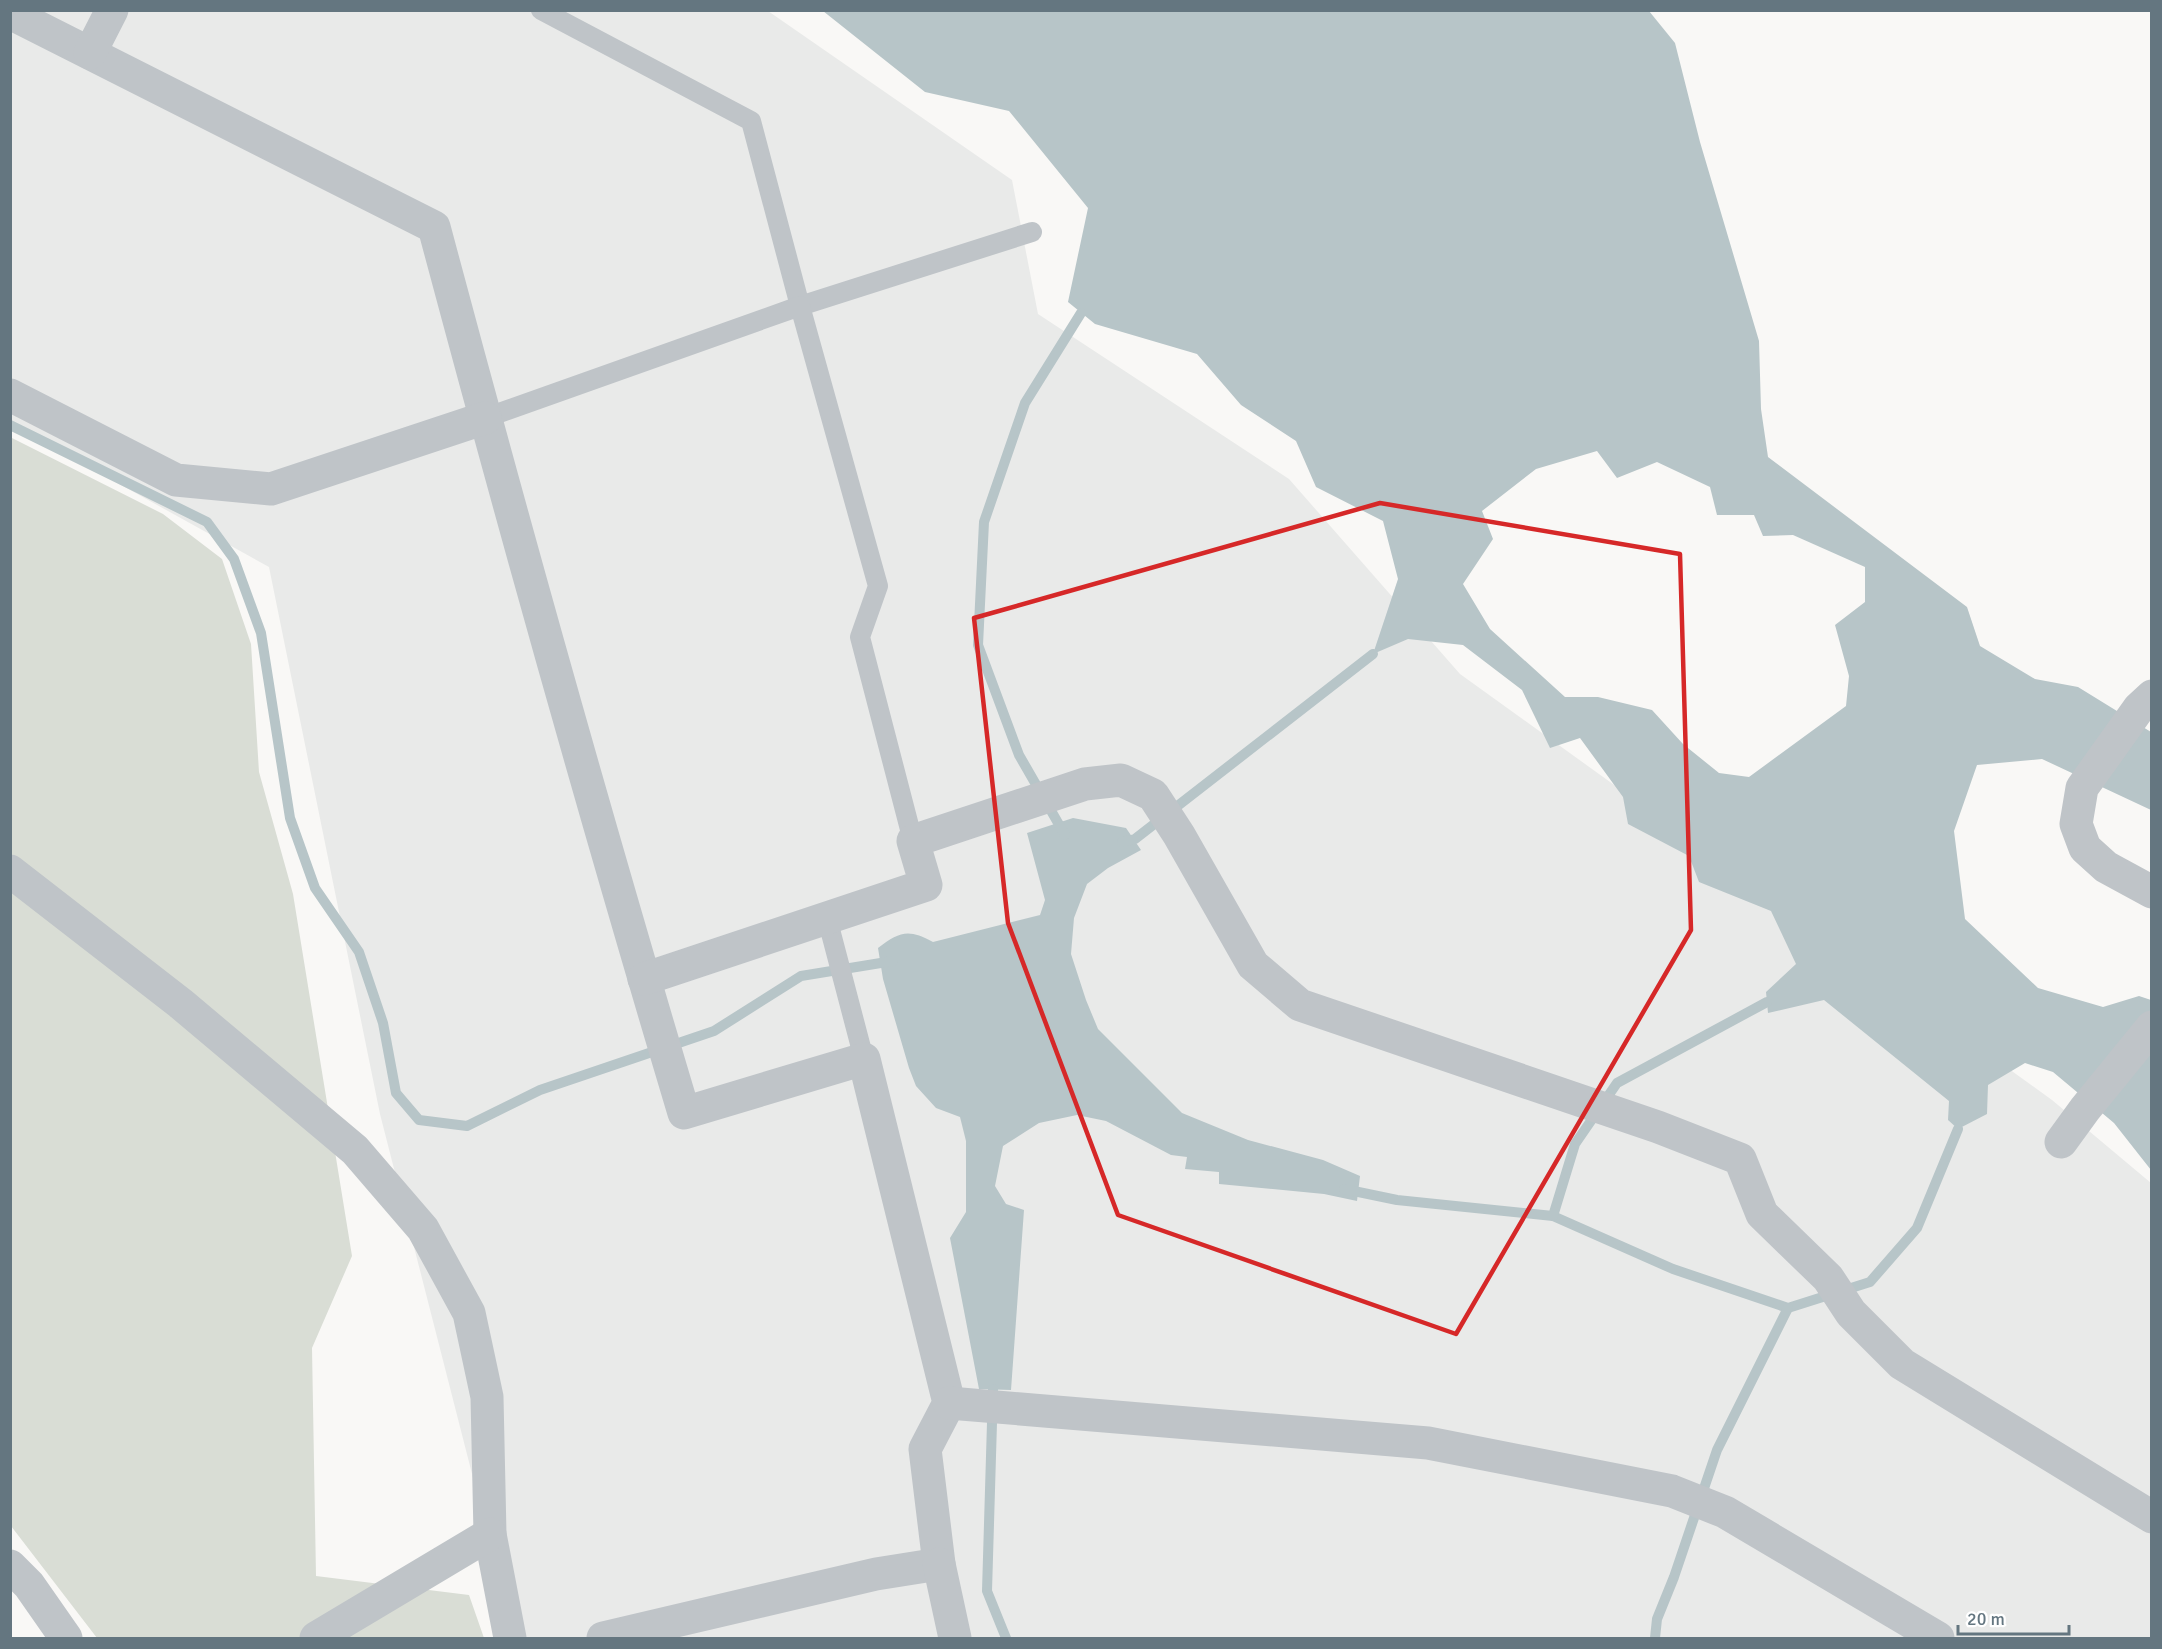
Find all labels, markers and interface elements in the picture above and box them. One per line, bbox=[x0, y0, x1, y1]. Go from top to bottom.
scale bar bbox=[1958, 1598, 2069, 1636]
text: 20 m bbox=[1967, 1608, 2005, 1630]

